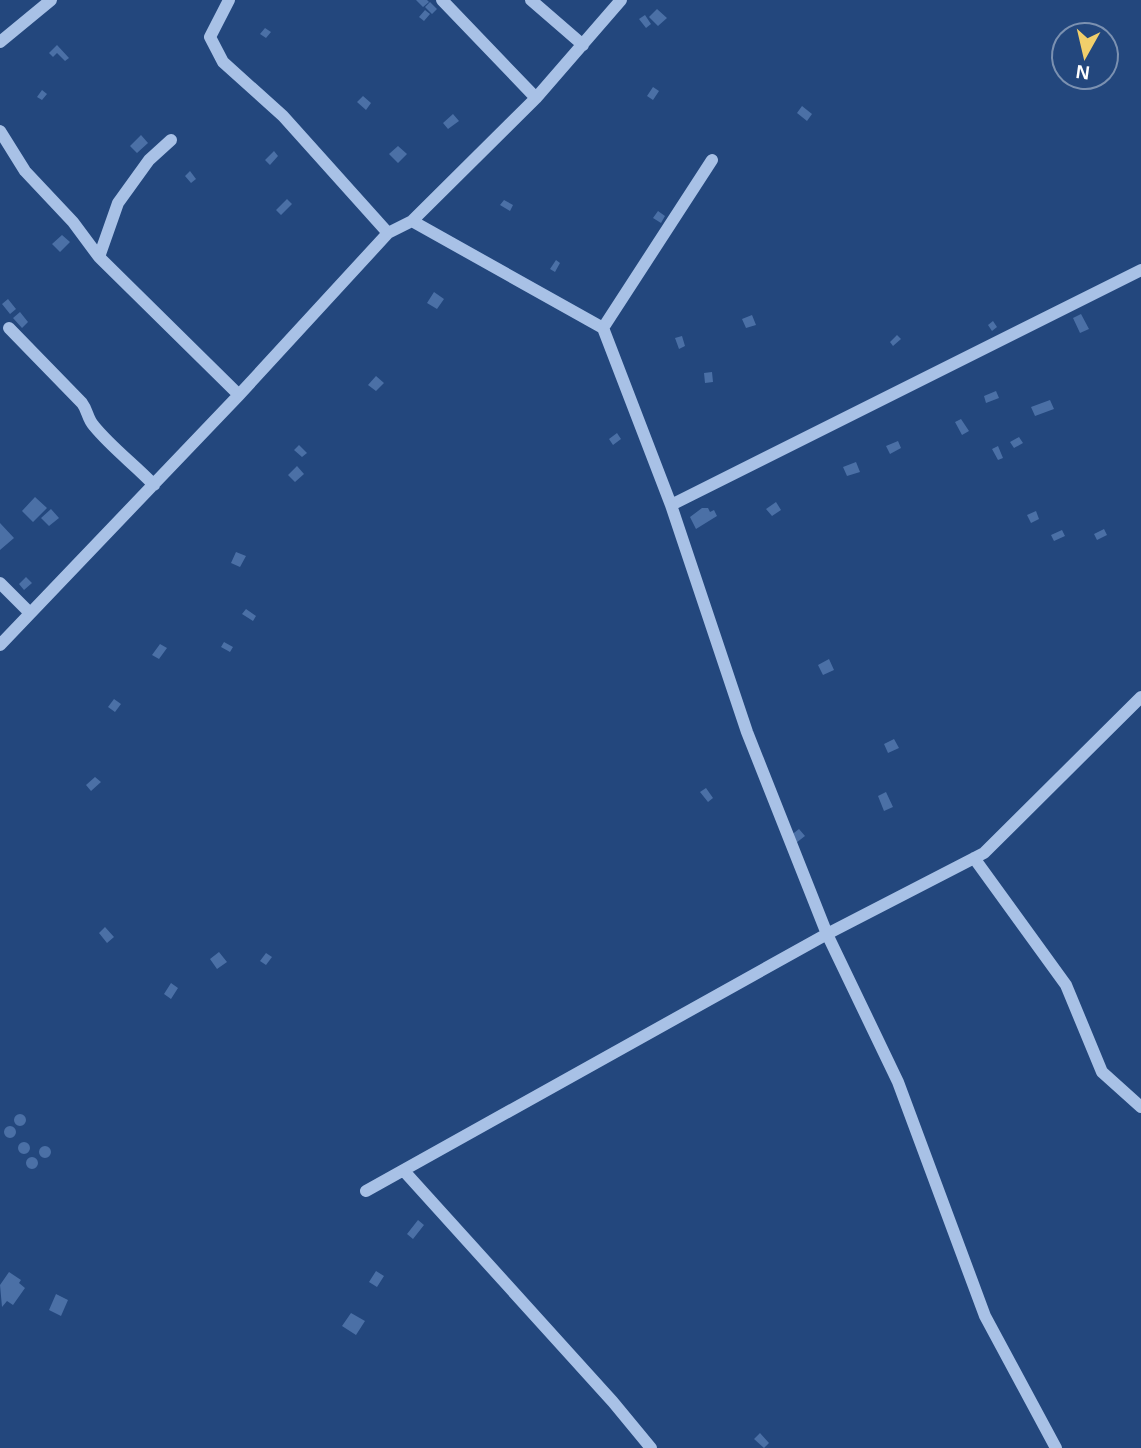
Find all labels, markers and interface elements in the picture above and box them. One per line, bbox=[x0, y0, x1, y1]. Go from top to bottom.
north arrow bbox=[1050, 21, 1120, 91]
text: N bbox=[1074, 61, 1091, 84]

